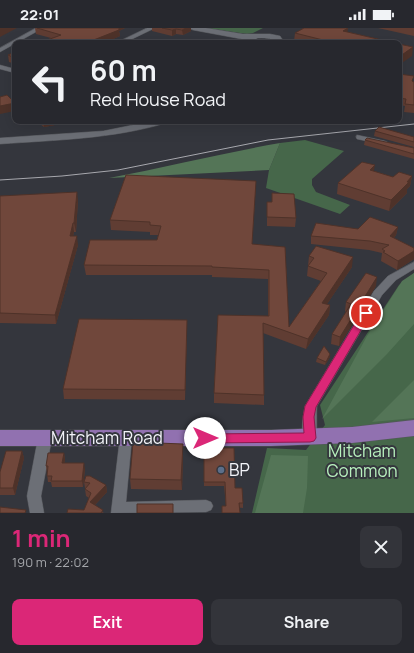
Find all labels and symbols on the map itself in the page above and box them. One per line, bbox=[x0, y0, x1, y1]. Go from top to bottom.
pin bbox=[349, 296, 383, 330]
position arrow bbox=[184, 417, 226, 459]
street label: Mitcham Road bbox=[51, 426, 163, 449]
park label: Mitcham Common bbox=[326, 439, 398, 482]
place label: BP bbox=[229, 458, 250, 481]
marker: BP bbox=[216, 465, 226, 475]

